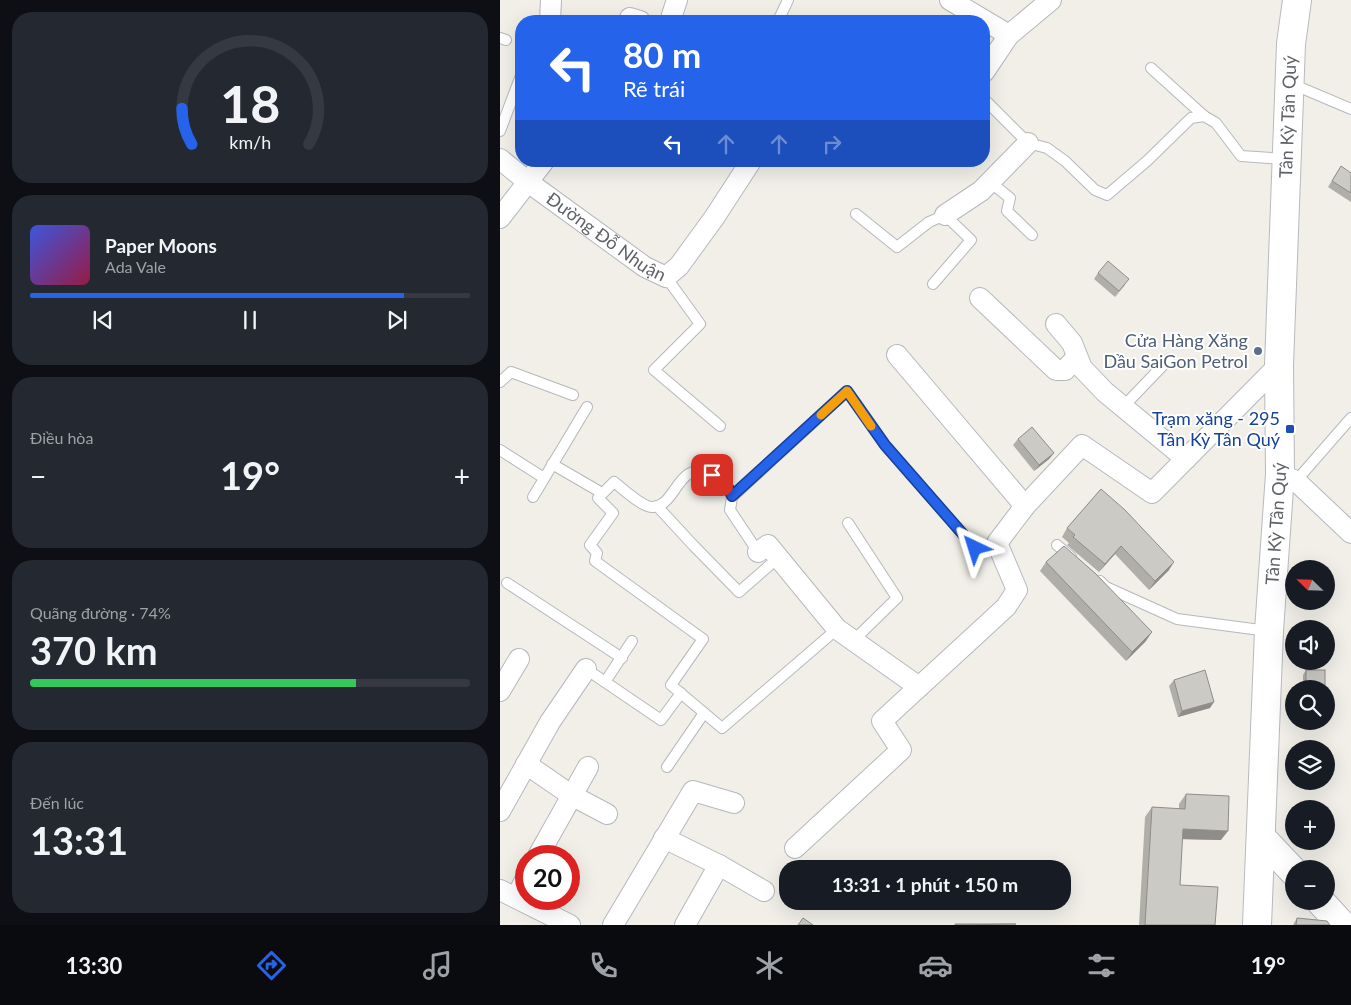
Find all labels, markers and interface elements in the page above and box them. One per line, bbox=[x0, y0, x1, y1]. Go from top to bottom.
text: 80 m bbox=[623, 33, 701, 75]
icon: left bbox=[540, 35, 605, 100]
street label: Tân Kỳ Tân Quý bbox=[1274, 54, 1301, 178]
text: 18 bbox=[220, 72, 280, 134]
text: Rẽ trái bbox=[623, 75, 685, 102]
icon: left bbox=[659, 130, 687, 158]
icon: ahead bbox=[712, 130, 740, 158]
icon: ahead bbox=[765, 130, 793, 158]
icon: right bbox=[818, 130, 846, 158]
text: km/h bbox=[229, 131, 271, 153]
street label: Đường Đỗ Nhuận bbox=[542, 187, 670, 285]
text: Paper Moons bbox=[105, 234, 217, 257]
text: Ada Vale bbox=[105, 257, 166, 276]
icon: previous bbox=[89, 306, 117, 334]
icon: pause bbox=[236, 306, 264, 334]
icon: next bbox=[383, 306, 411, 334]
place label: Cửa Hàng Xăng Dầu SaiGon Petrol bbox=[1103, 329, 1248, 372]
marker: Cửa Hàng Xăng Dầu SaiGon Petrol bbox=[1252, 345, 1264, 357]
place label: Trạm xăng - 295 Tân Kỳ Tân Quý bbox=[1152, 407, 1281, 450]
marker: Trạm xăng - 295 Tân Kỳ Tân Quý bbox=[1284, 423, 1296, 435]
text: Điều hòa bbox=[30, 428, 93, 447]
text: 19° bbox=[220, 452, 280, 498]
pin bbox=[691, 454, 733, 496]
text: − bbox=[30, 459, 46, 493]
text: + bbox=[454, 459, 470, 493]
icon: arrive bbox=[698, 461, 726, 489]
street label: Tân Kỳ Tân Quý bbox=[1260, 461, 1290, 585]
position arrow bbox=[948, 521, 1000, 573]
north arrow bbox=[1285, 560, 1335, 610]
map controls bbox=[1285, 560, 1335, 910]
text: Quãng đường · 74% bbox=[30, 603, 171, 622]
button: sound bbox=[1285, 620, 1335, 670]
text: 370 km bbox=[30, 627, 158, 673]
button: search bbox=[1285, 680, 1335, 730]
button: layers bbox=[1285, 740, 1335, 790]
text: Đến lúc bbox=[30, 793, 84, 812]
button: + bbox=[1285, 800, 1335, 850]
text: 13:31 bbox=[30, 817, 128, 863]
speed limit sign: 20 bbox=[515, 845, 580, 910]
button: − bbox=[1285, 860, 1335, 910]
text: 13:31 · 1 phút · 150 m bbox=[832, 873, 1018, 896]
icon: directions bbox=[254, 948, 289, 983]
icon: music bbox=[420, 948, 455, 983]
icon: phone bbox=[586, 948, 621, 983]
icon: climate bbox=[752, 948, 787, 983]
icon: car bbox=[918, 948, 953, 983]
icon: filters bbox=[1084, 948, 1119, 983]
text: 13:30 bbox=[66, 952, 122, 979]
text: 19° bbox=[1251, 952, 1285, 979]

